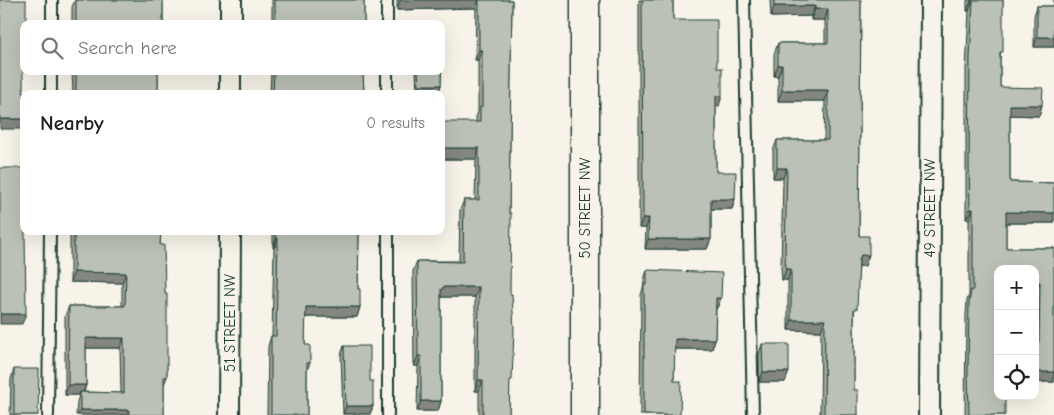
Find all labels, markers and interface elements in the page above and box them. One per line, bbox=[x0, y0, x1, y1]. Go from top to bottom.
search box bbox=[20, 20, 445, 75]
icon: search bbox=[38, 34, 66, 62]
text: Search here bbox=[78, 37, 177, 59]
text: Nearby bbox=[40, 111, 104, 135]
text: 0 results bbox=[366, 114, 425, 132]
street label: 50 STREET NW bbox=[576, 157, 594, 259]
street label: 49 STREET NW bbox=[921, 158, 939, 258]
map controls bbox=[994, 265, 1039, 400]
button: + bbox=[994, 265, 1039, 310]
street label: 51 STREET NW bbox=[221, 274, 239, 372]
button: − bbox=[994, 310, 1039, 355]
button: locate bbox=[994, 355, 1039, 400]

